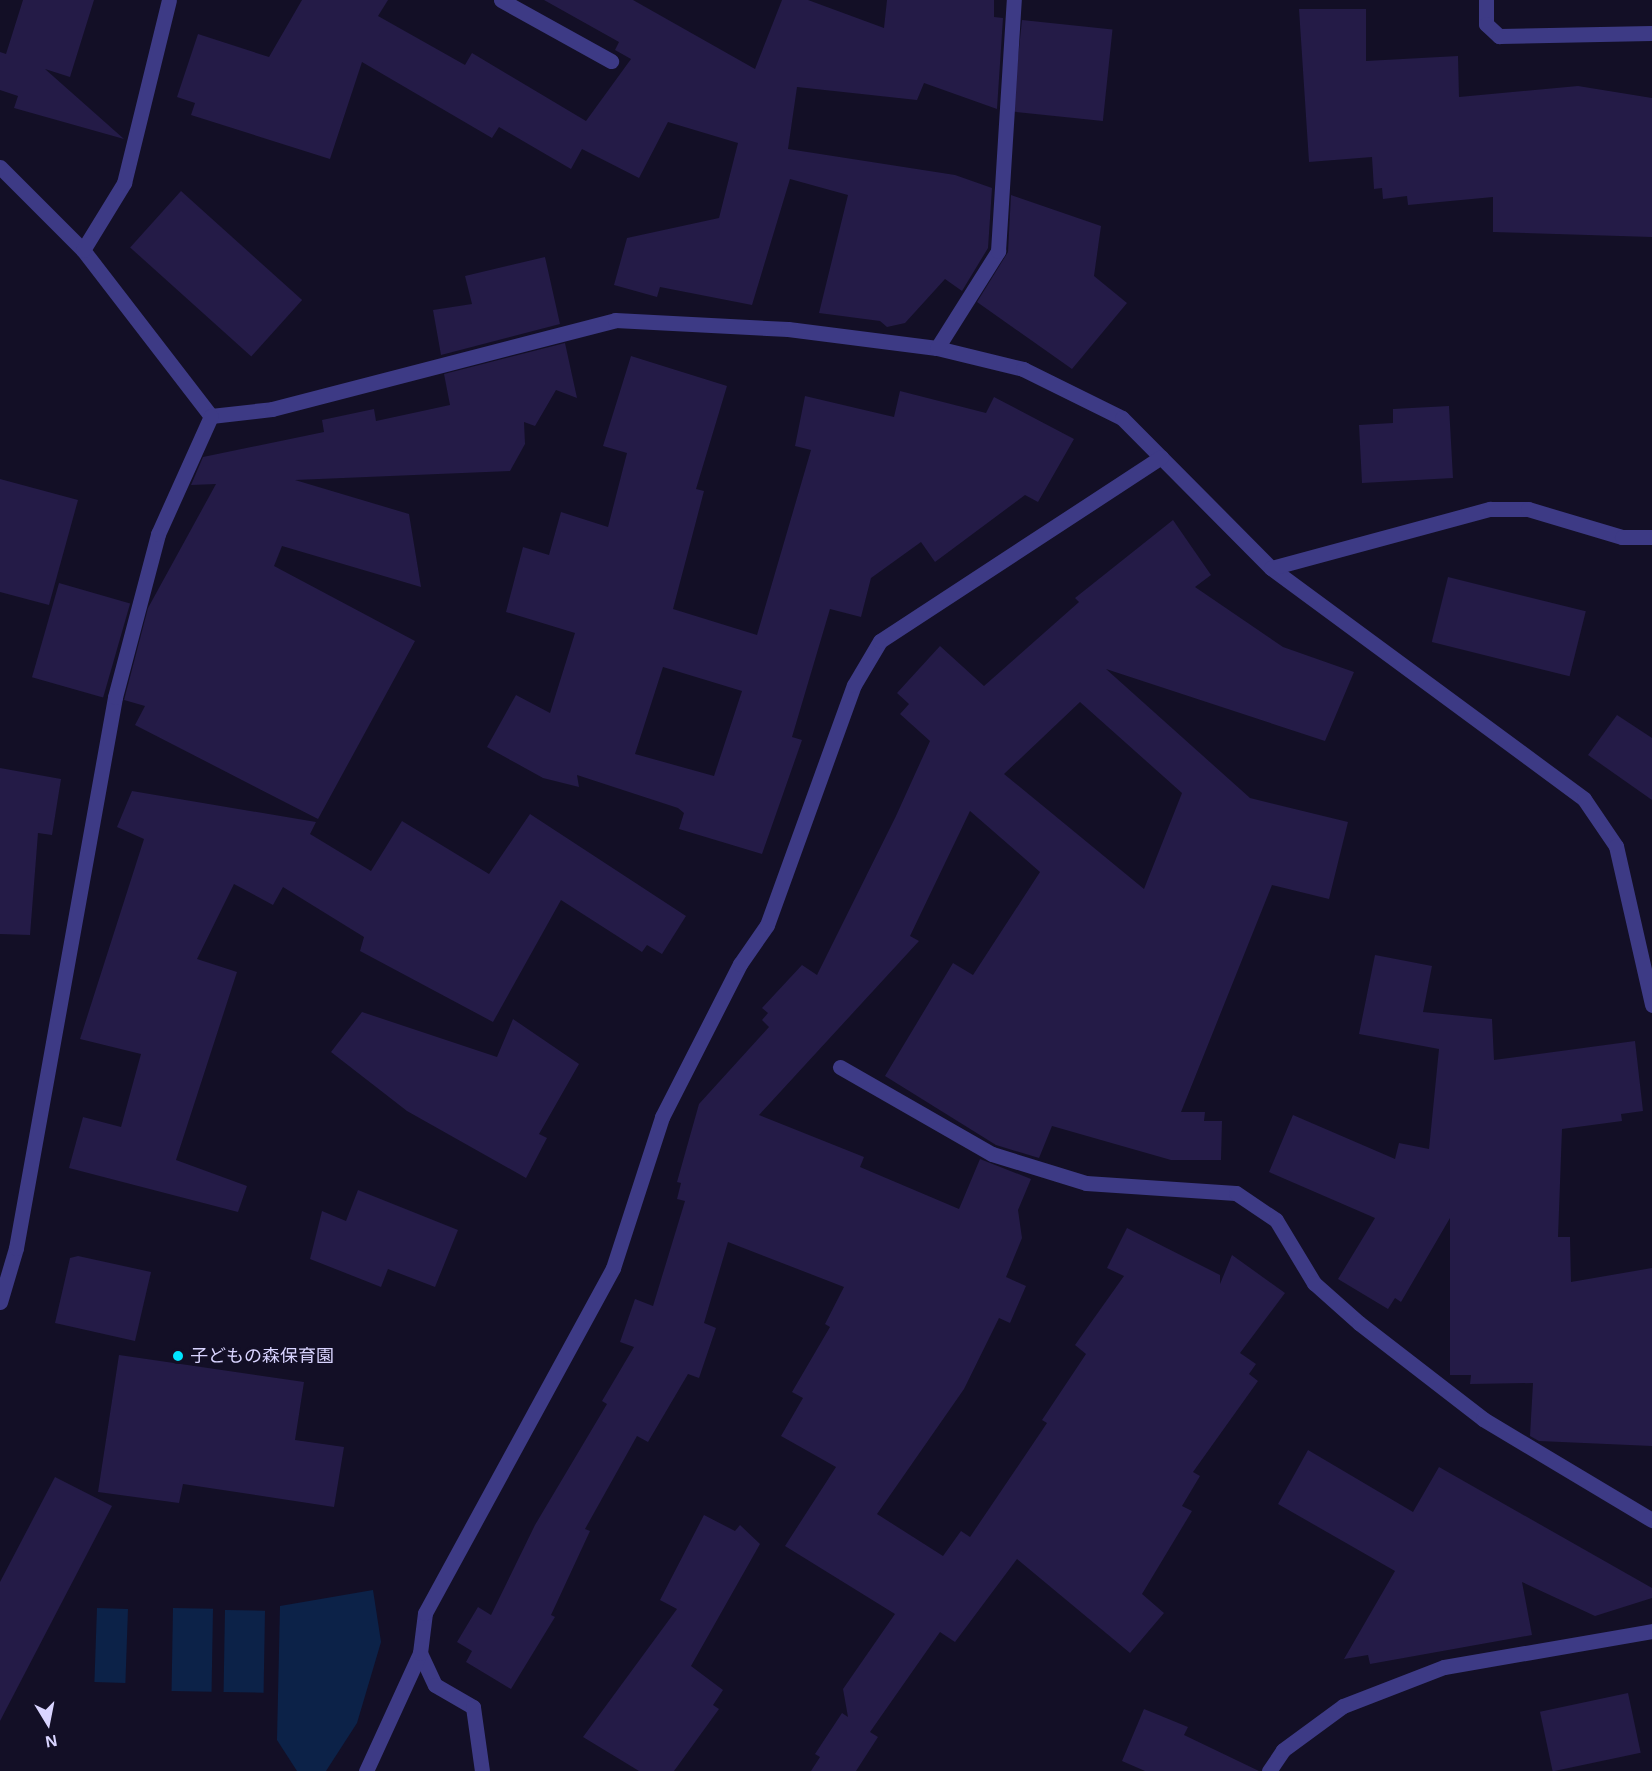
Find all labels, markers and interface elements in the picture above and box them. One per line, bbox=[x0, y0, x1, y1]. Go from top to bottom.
place label: 子どもの森保育園 bbox=[190, 1345, 334, 1367]
marker: 子どもの森保育園 bbox=[171, 1349, 185, 1363]
north arrow bbox=[18, 1693, 78, 1753]
text: N bbox=[44, 1732, 58, 1751]

